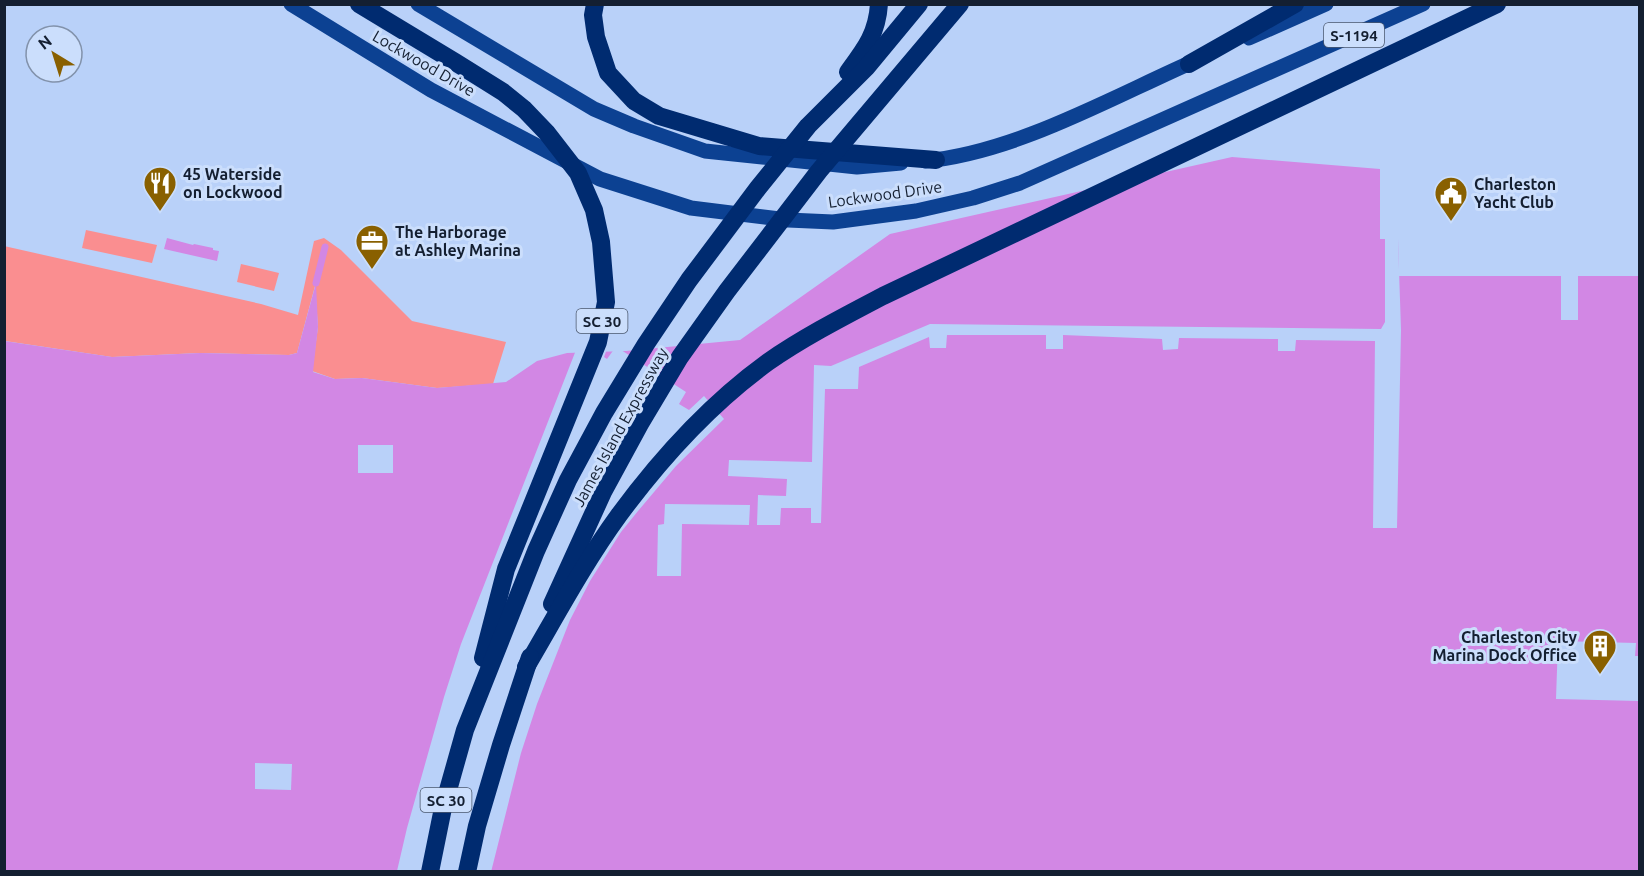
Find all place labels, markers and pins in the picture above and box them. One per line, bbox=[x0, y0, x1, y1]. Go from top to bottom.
restaurant icon: 45 Waterside on Lockwood bbox=[142, 165, 178, 212]
place label: 45 Waterside on Lockwood bbox=[183, 165, 283, 201]
public building icon: Charleston Yacht Club bbox=[1433, 175, 1469, 222]
place label: Charleston Yacht Club bbox=[1474, 175, 1556, 211]
office icon: The Harborage at Ashley Marina bbox=[354, 223, 390, 270]
place label: The Harborage at Ashley Marina bbox=[395, 223, 521, 259]
place label: Charleston City Marina Dock Office bbox=[1432, 628, 1577, 664]
building icon: Charleston City Marina Dock Office bbox=[1582, 628, 1618, 675]

